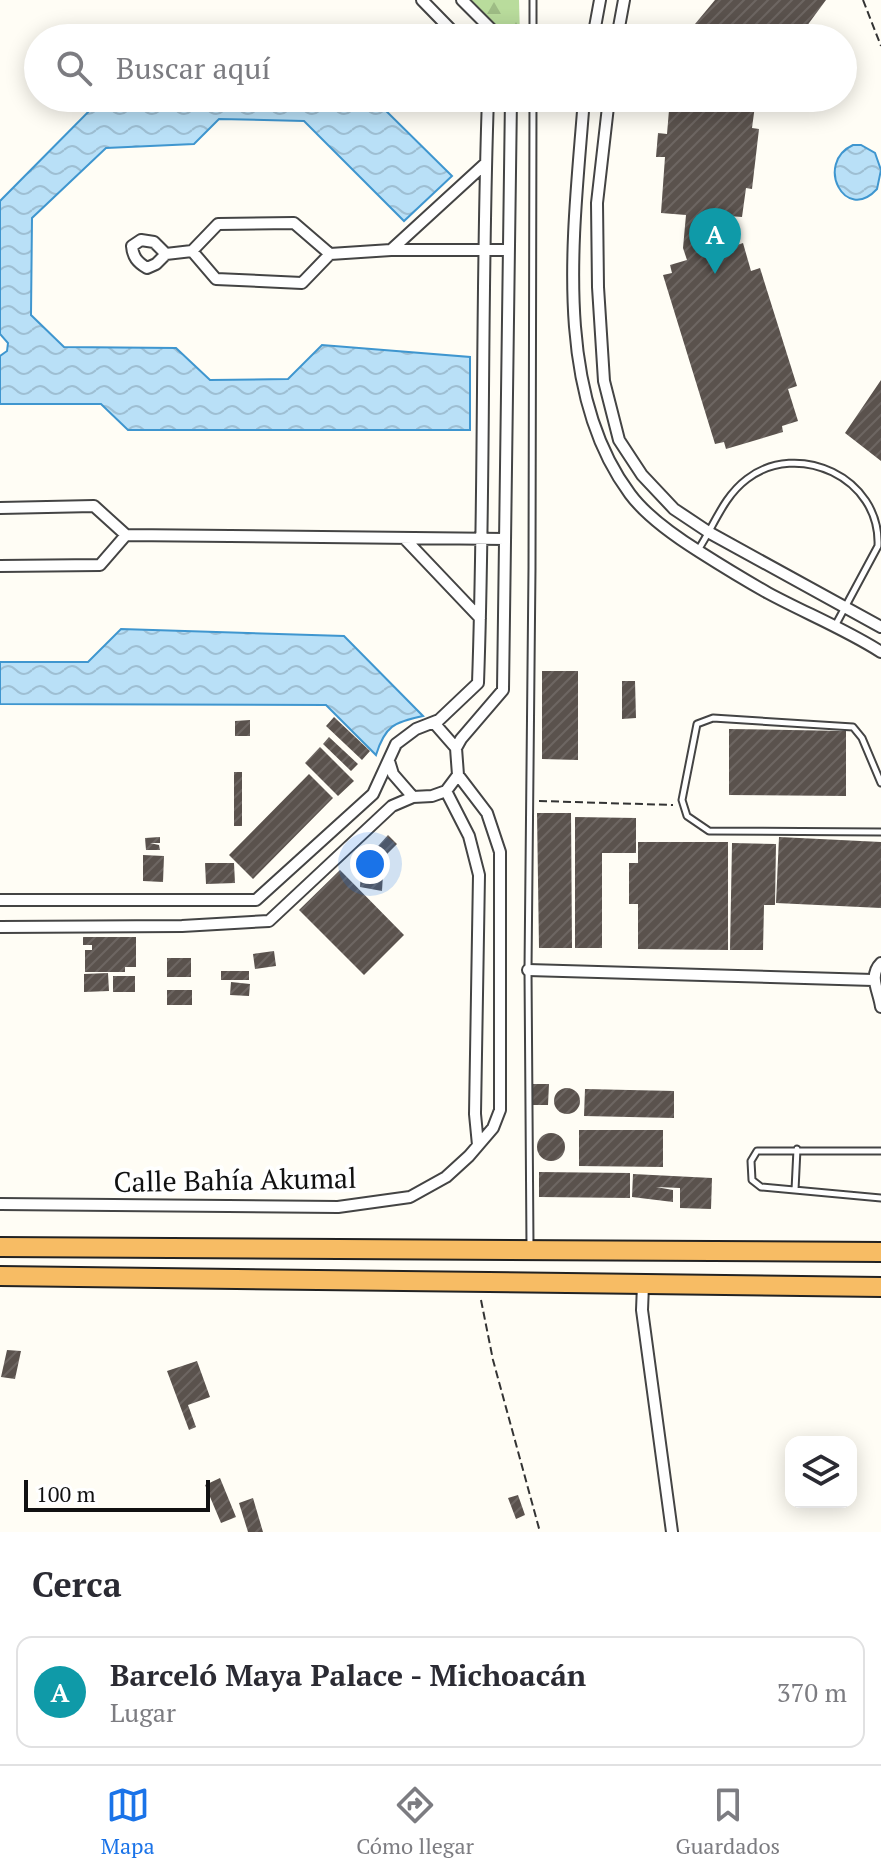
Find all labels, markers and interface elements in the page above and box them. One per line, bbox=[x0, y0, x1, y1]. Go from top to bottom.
search box bbox=[24, 24, 857, 112]
icon: search bbox=[52, 46, 96, 90]
text: Buscar aquí bbox=[116, 48, 270, 88]
pin: A bbox=[689, 208, 741, 274]
your location bbox=[350, 844, 390, 884]
street label: Calle Bahía Akumal bbox=[113, 1159, 357, 1200]
map controls bbox=[785, 1436, 857, 1508]
button: layers bbox=[785, 1436, 857, 1508]
scale bar bbox=[24, 1476, 210, 1512]
text: 100 m bbox=[36, 1479, 96, 1508]
text: Cerca bbox=[32, 1562, 122, 1607]
text: Barceló Maya Palace - Michoacán bbox=[110, 1655, 586, 1695]
text: A bbox=[51, 1675, 69, 1709]
text: 370 m bbox=[777, 1675, 847, 1709]
text: Lugar bbox=[110, 1695, 176, 1729]
tab: Mapa bbox=[101, 1783, 155, 1860]
tab: Cómo llegar bbox=[356, 1783, 474, 1860]
tab: Guardados bbox=[676, 1783, 780, 1860]

